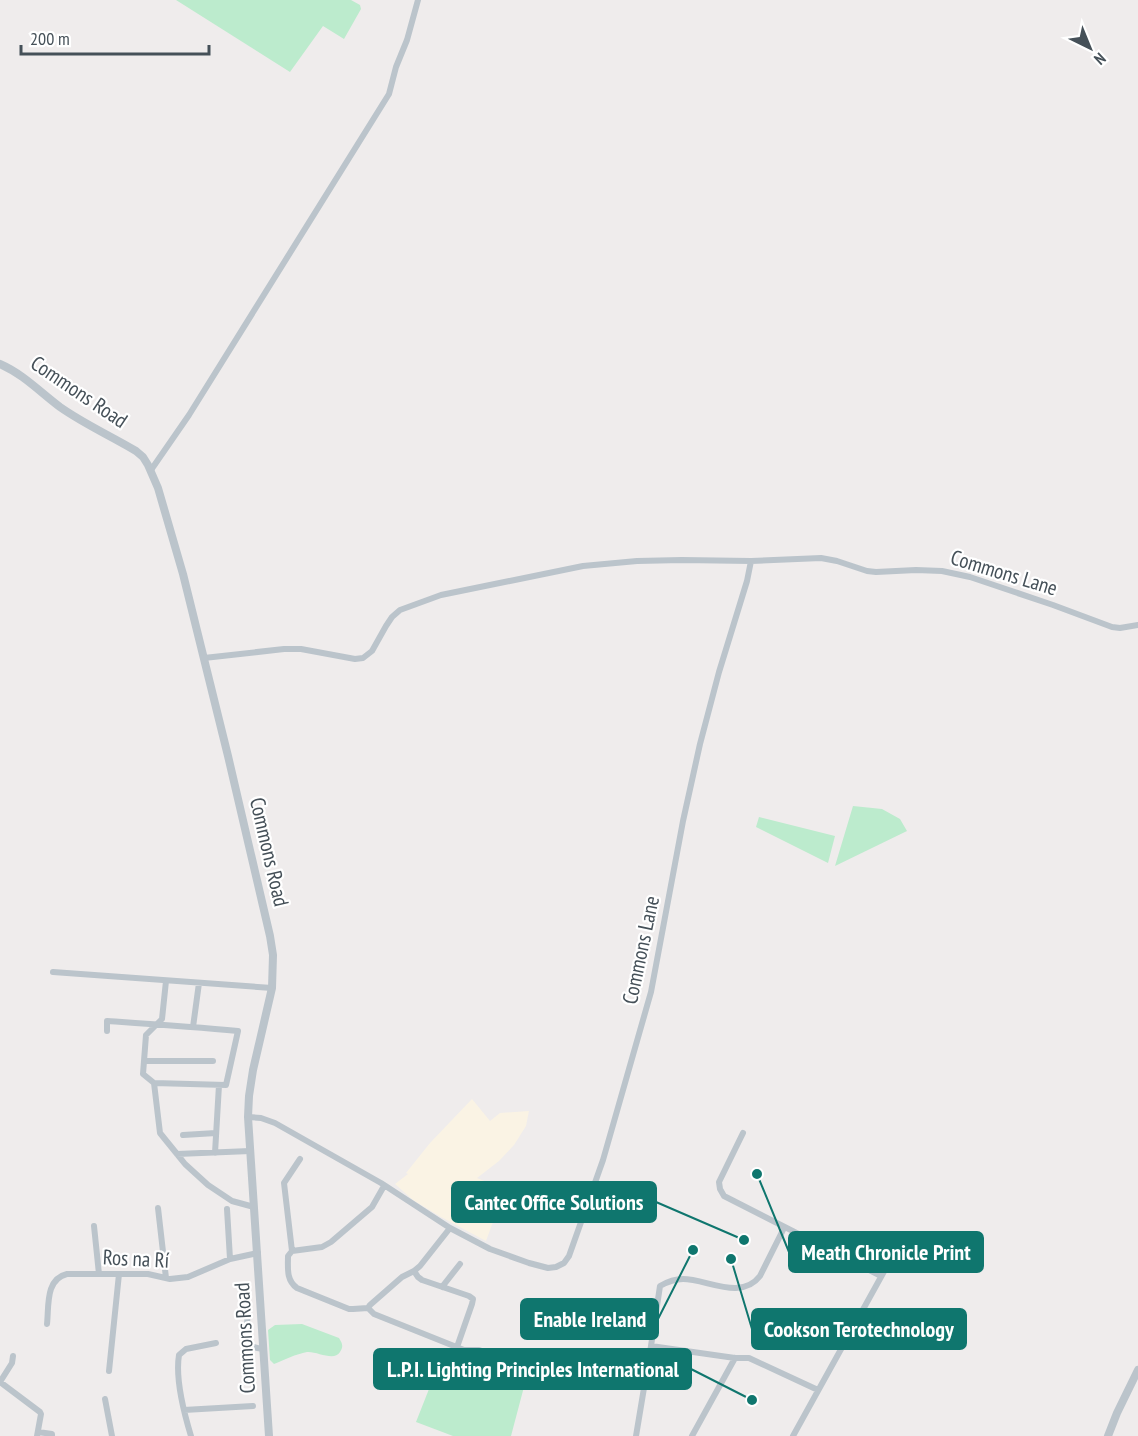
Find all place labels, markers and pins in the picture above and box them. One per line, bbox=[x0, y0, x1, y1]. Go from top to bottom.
callout: Cantec Office Solutions bbox=[452, 1182, 656, 1222]
callout: Meath Chronicle Print bbox=[789, 1232, 983, 1272]
callout: Enable Ireland bbox=[521, 1299, 658, 1339]
callout: Cookson Terotechnology bbox=[752, 1309, 966, 1349]
callout: L.P.I. Lighting Principles International bbox=[374, 1349, 691, 1389]

